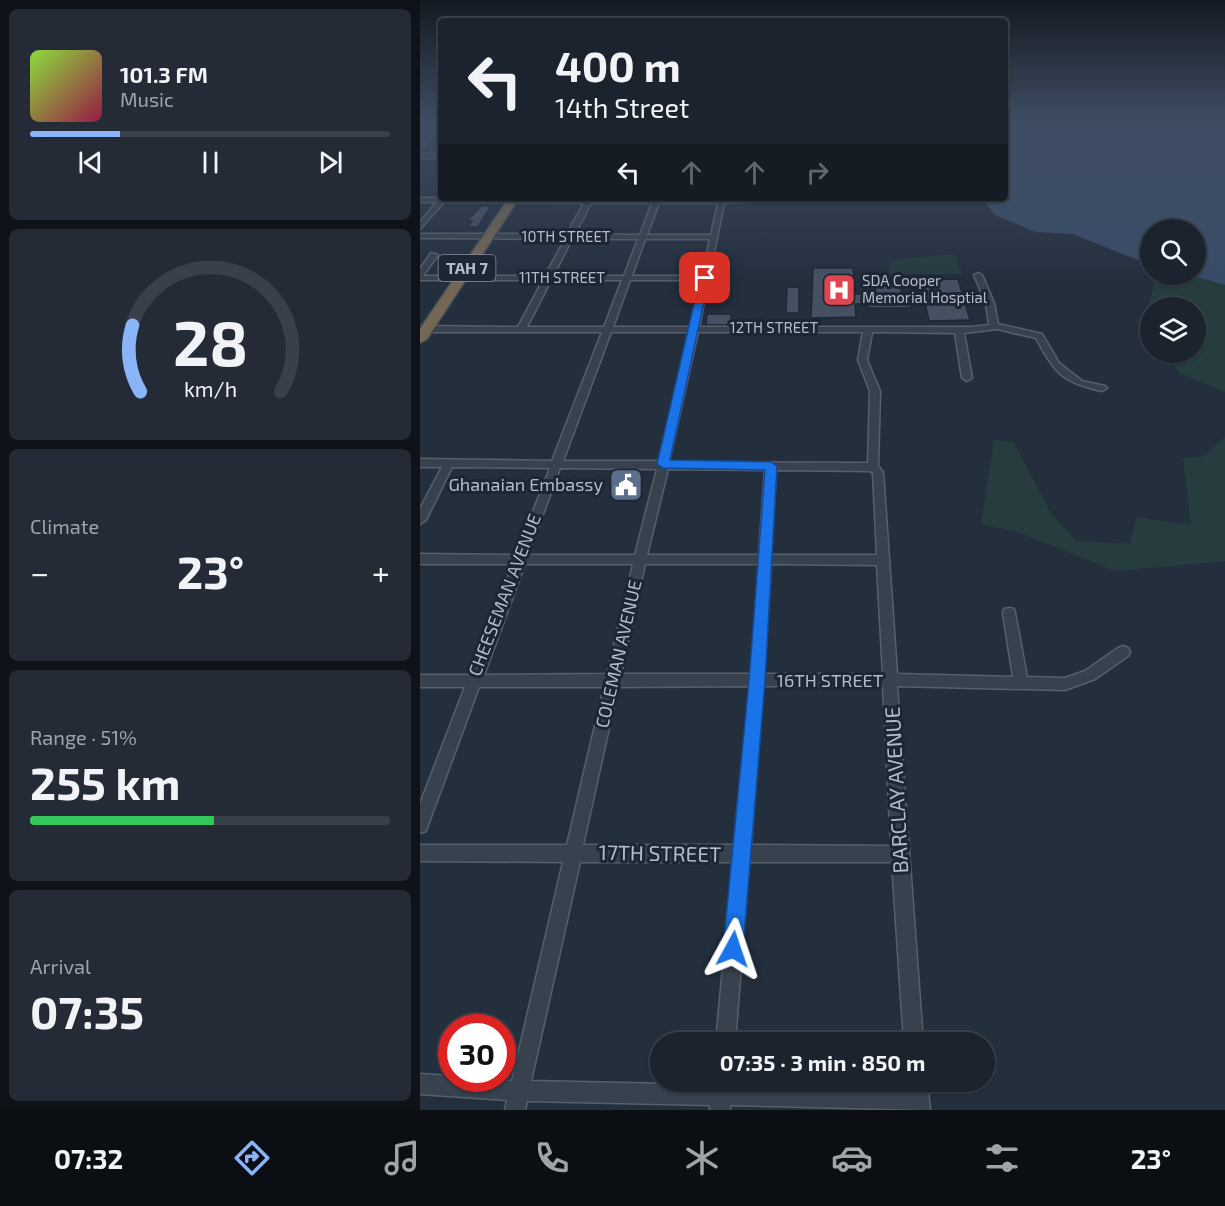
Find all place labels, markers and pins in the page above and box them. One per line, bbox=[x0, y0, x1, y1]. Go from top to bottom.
pin bbox=[679, 252, 730, 303]
place label: SDA Cooper Memorial Hosptial bbox=[862, 271, 988, 306]
hospital icon: SDA Cooper Memorial Hosptial bbox=[821, 272, 857, 308]
public building icon: Ghanaian Embassy bbox=[608, 467, 644, 503]
place label: Ghanaian Embassy bbox=[448, 473, 603, 495]

